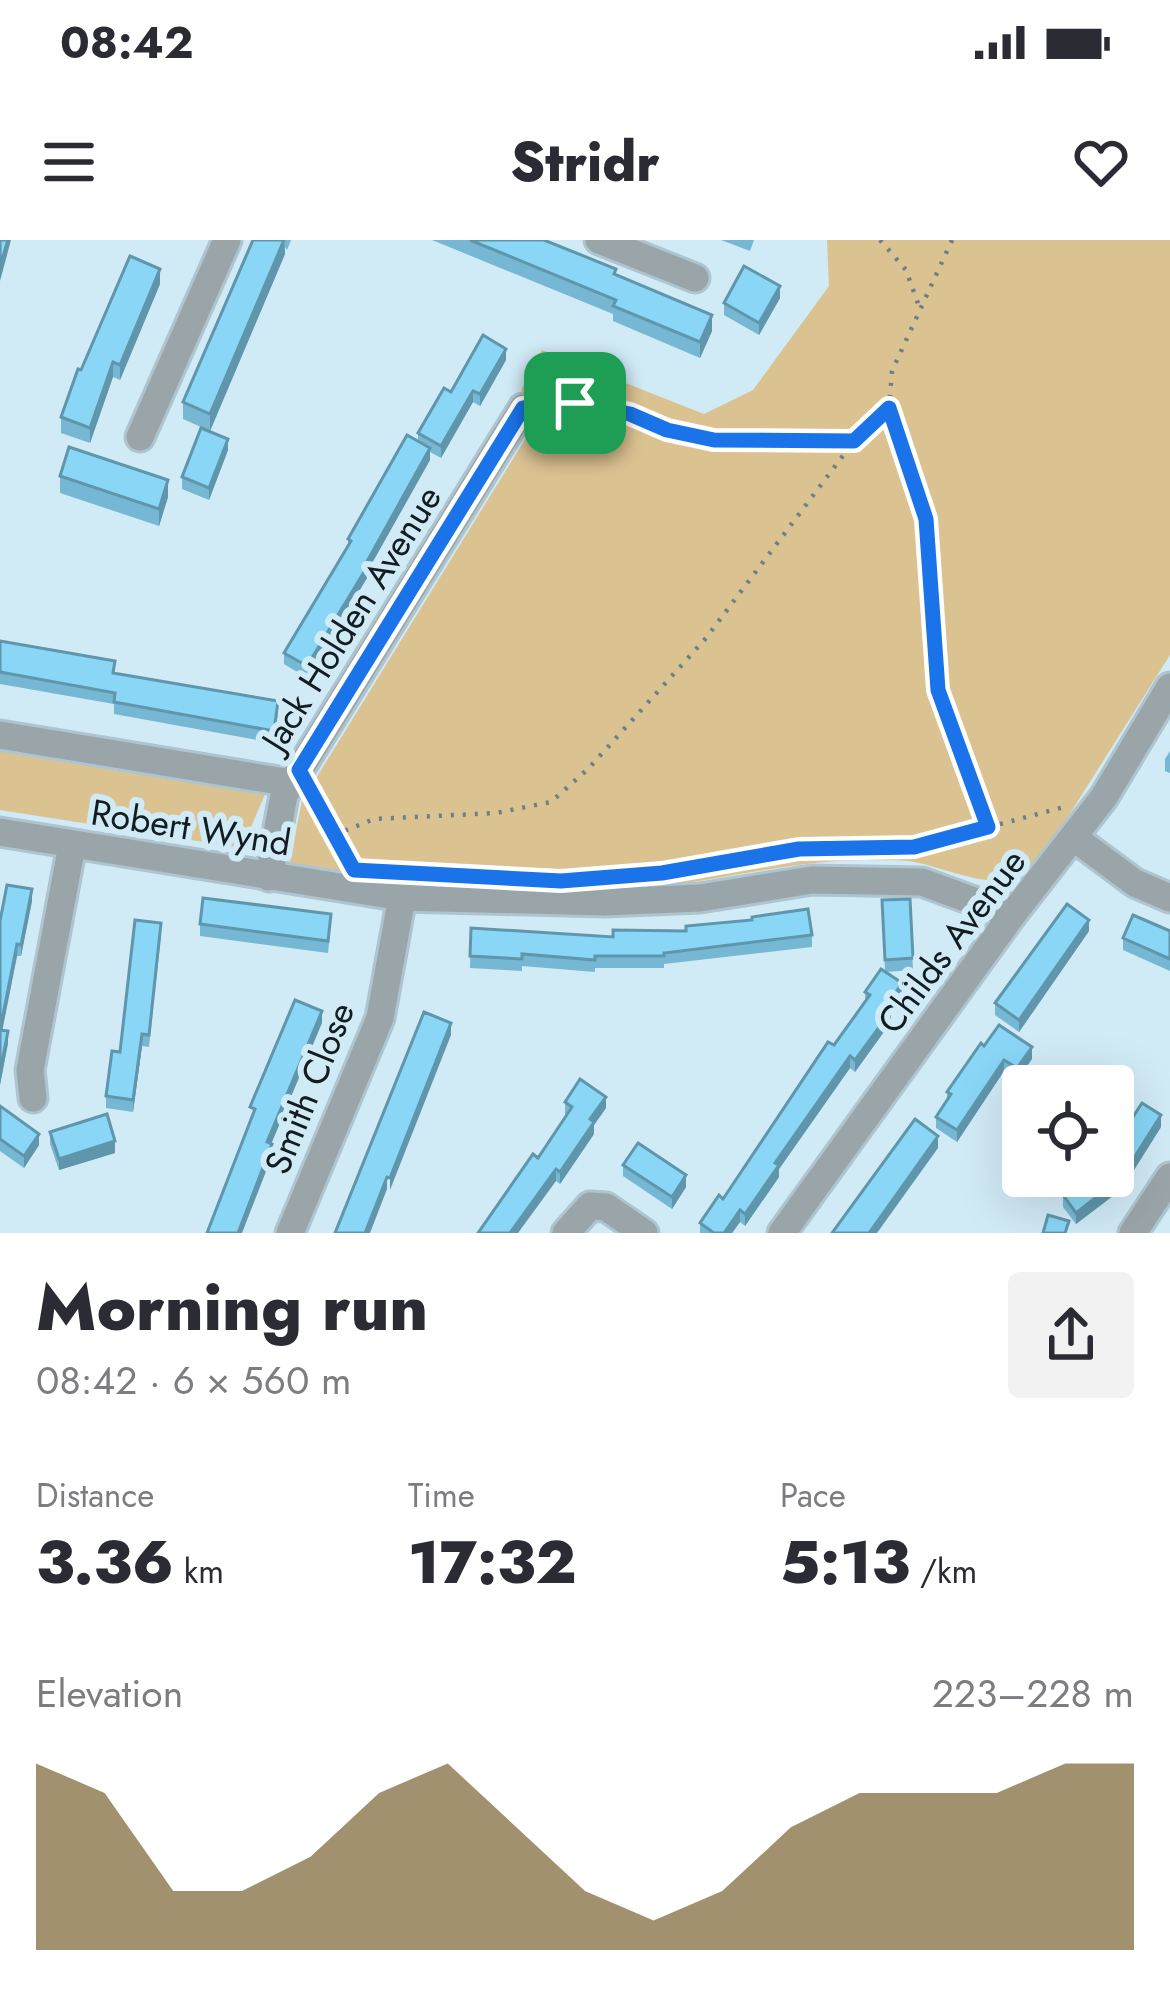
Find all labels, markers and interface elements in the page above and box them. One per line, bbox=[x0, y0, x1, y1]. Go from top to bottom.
text: 08:42 bbox=[60, 10, 193, 75]
text: Stridr bbox=[510, 123, 660, 201]
icon: menu bbox=[36, 129, 102, 195]
icon: heart bbox=[1068, 129, 1134, 195]
pin bbox=[524, 352, 626, 454]
icon: arrive bbox=[542, 370, 608, 436]
street label: Jack Holden Avenue bbox=[246, 475, 454, 764]
street label: Robert Wynd bbox=[87, 786, 295, 868]
street label: Childs Avenue bbox=[864, 838, 1038, 1044]
street label: Smith Close bbox=[251, 994, 367, 1182]
map controls bbox=[1002, 1065, 1134, 1197]
button: locate bbox=[1002, 1065, 1134, 1197]
text: Morning run bbox=[36, 1259, 428, 1355]
button: share bbox=[1008, 1272, 1134, 1398]
text: 08:42 · 6 × 560 m bbox=[36, 1352, 352, 1409]
text: Distance bbox=[36, 1472, 154, 1519]
text: Time bbox=[408, 1472, 475, 1519]
text: Pace bbox=[780, 1472, 846, 1519]
text: 3.36 bbox=[36, 1519, 174, 1606]
text: 17:32 bbox=[408, 1519, 576, 1606]
text: 5:13 bbox=[780, 1519, 910, 1606]
text: km bbox=[174, 1548, 224, 1595]
text: /km bbox=[910, 1548, 977, 1595]
text: Elevation bbox=[36, 1665, 183, 1722]
text: 223–228 m bbox=[932, 1665, 1134, 1722]

